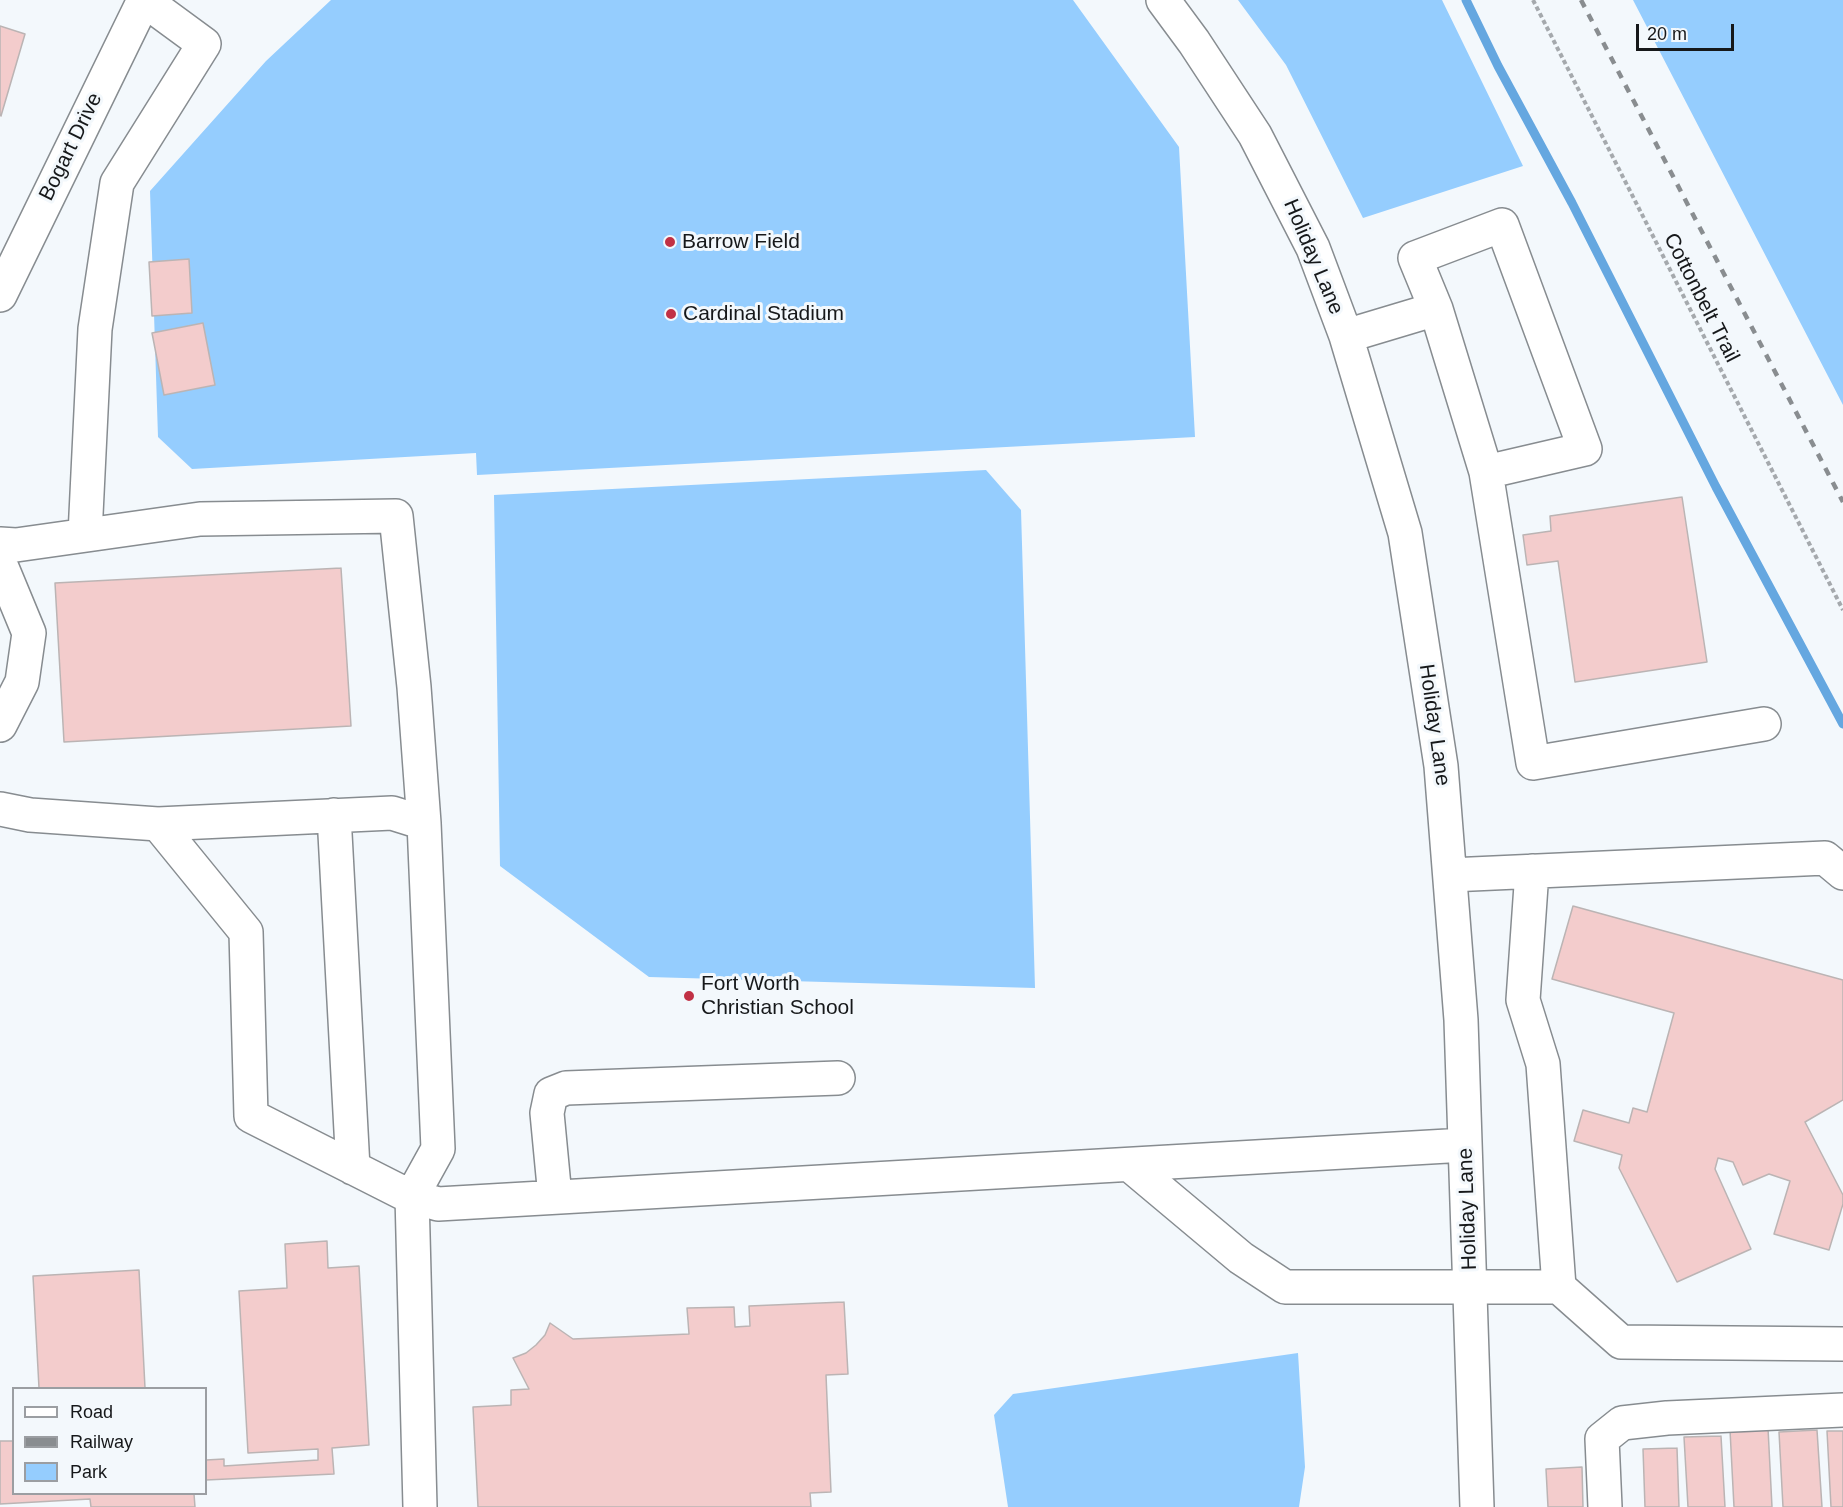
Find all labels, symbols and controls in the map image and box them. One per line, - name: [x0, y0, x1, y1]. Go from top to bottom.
- scale bar: [1639, 12, 1736, 50]
- text: 20 m: [1647, 24, 1687, 44]
- street label: Bogart Drive: [34, 89, 108, 205]
- street label: Holiday Lane: [1277, 196, 1349, 318]
- place label: Barrow Field: [682, 229, 800, 255]
- street label: Cottonbelt Trail: [1658, 229, 1744, 367]
- marker: Barrow Field: [663, 235, 677, 249]
- place label: Cardinal Stadium: [683, 301, 844, 327]
- marker: Cardinal Stadium: [664, 307, 678, 321]
- street label: Holiday Lane: [1413, 663, 1455, 787]
- place label: Fort Worth Christian School: [701, 971, 854, 1021]
- marker: Fort Worth Christian School: [682, 989, 696, 1003]
- street label: Holiday Lane: [1453, 1147, 1483, 1271]
- legend: [12, 1387, 207, 1495]
- text: Road: [70, 1402, 113, 1422]
- text: Railway: [70, 1432, 133, 1452]
- text: Park: [70, 1462, 107, 1482]

